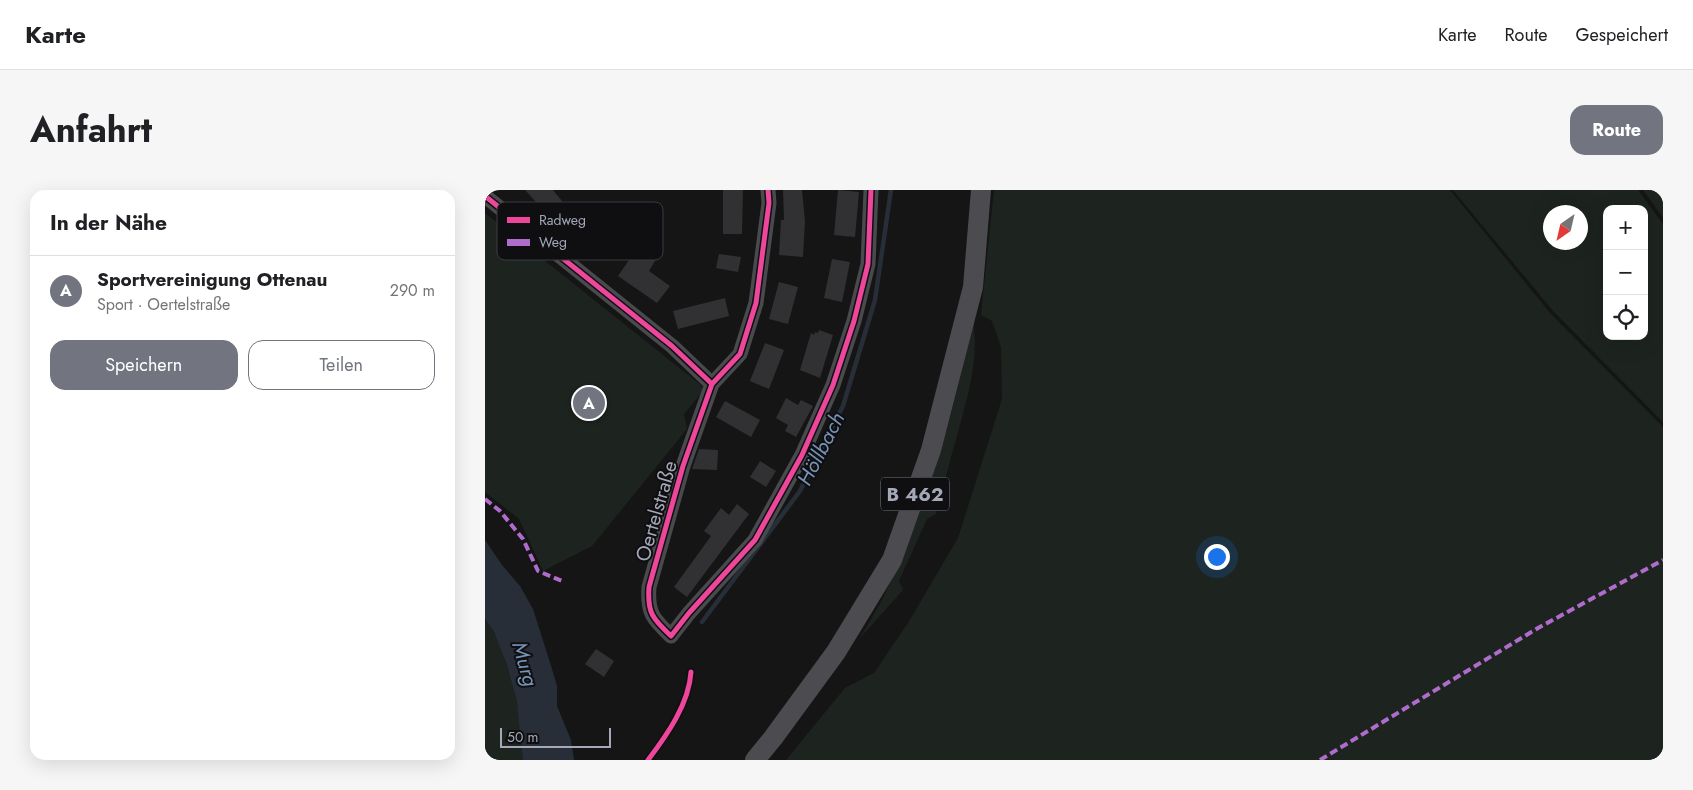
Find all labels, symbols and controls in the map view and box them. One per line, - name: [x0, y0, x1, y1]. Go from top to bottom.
- text: Karte: [25, 17, 86, 52]
- text: Karte: [1438, 22, 1477, 48]
- text: Route: [1505, 22, 1547, 48]
- text: Gespeichert: [1575, 22, 1668, 48]
- text: Anfahrt: [30, 105, 152, 155]
- button: Route: [1570, 105, 1663, 155]
- legend: [497, 202, 663, 260]
- north arrow: [1543, 205, 1588, 250]
- map controls: [1603, 205, 1648, 340]
- button: +: [1603, 205, 1648, 250]
- text: In der Nähe: [50, 208, 167, 238]
- text: Radweg: [539, 210, 586, 230]
- text: Weg: [539, 232, 567, 252]
- button: −: [1603, 250, 1648, 295]
- text: Sportvereinigung Ottenau: [97, 266, 328, 293]
- text: A: [60, 279, 72, 302]
- text: 290 m: [390, 279, 435, 302]
- text: Sport · Oertelstraße: [97, 293, 230, 316]
- button: locate: [1603, 295, 1648, 340]
- button: Speichern: [50, 340, 238, 390]
- button: Teilen: [248, 340, 435, 390]
- pin: A: [573, 384, 605, 422]
- water label: Höllbach: [790, 407, 852, 491]
- street label: Oertelstraße: [628, 457, 685, 565]
- road number: B 462: [881, 478, 949, 510]
- your location: [1204, 544, 1230, 570]
- water label: Murg: [504, 638, 546, 690]
- scale bar: [500, 725, 611, 748]
- text: 50 m: [507, 727, 538, 747]

